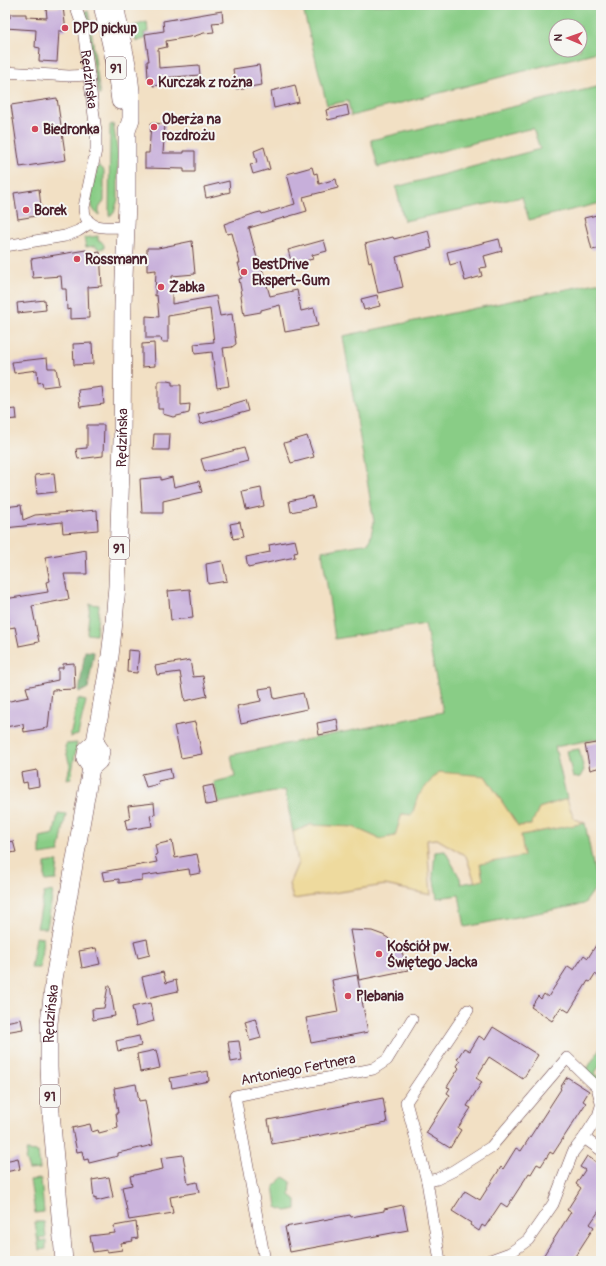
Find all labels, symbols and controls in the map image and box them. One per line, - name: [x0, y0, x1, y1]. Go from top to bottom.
- north arrow: [548, 18, 588, 58]
- place label: DPD pickup: [73, 20, 137, 37]
- marker: DPD pickup: [60, 23, 70, 33]
- text: N: [552, 33, 565, 42]
- street label: Rędzińska: [77, 49, 101, 110]
- road number: 91: [106, 57, 126, 79]
- place label: Kurczak z rożna: [158, 74, 253, 91]
- marker: Kurczak z rożna: [145, 77, 155, 87]
- place label: Oberża na rozdrożu: [162, 111, 221, 144]
- place label: Biedronka: [43, 121, 100, 138]
- marker: Oberża na rozdrożu: [149, 122, 159, 132]
- marker: Biedronka: [30, 124, 40, 134]
- place label: Borek: [34, 202, 67, 219]
- marker: Borek: [21, 205, 31, 215]
- place label: Rossmann: [85, 251, 148, 268]
- marker: Rossmann: [72, 254, 82, 264]
- place label: BestDrive Ekspert-Gum: [252, 256, 330, 289]
- marker: BestDrive Ekspert-Gum: [239, 267, 249, 277]
- place label: Żabka: [169, 279, 205, 296]
- marker: Żabka: [156, 282, 166, 292]
- street label: Rędzińska: [113, 408, 131, 468]
- road number: 91: [109, 537, 129, 559]
- place label: Kościół pw. Świętego Jacka: [387, 938, 478, 971]
- marker: Kościół pw. Świętego Jacka: [374, 949, 384, 959]
- street label: Rędzińska: [41, 983, 62, 1043]
- place label: Plebania: [356, 988, 404, 1005]
- marker: Plebania: [343, 991, 353, 1001]
- street label: Antoniego Fertnera: [239, 1050, 357, 1089]
- road number: 91: [40, 1085, 60, 1107]

